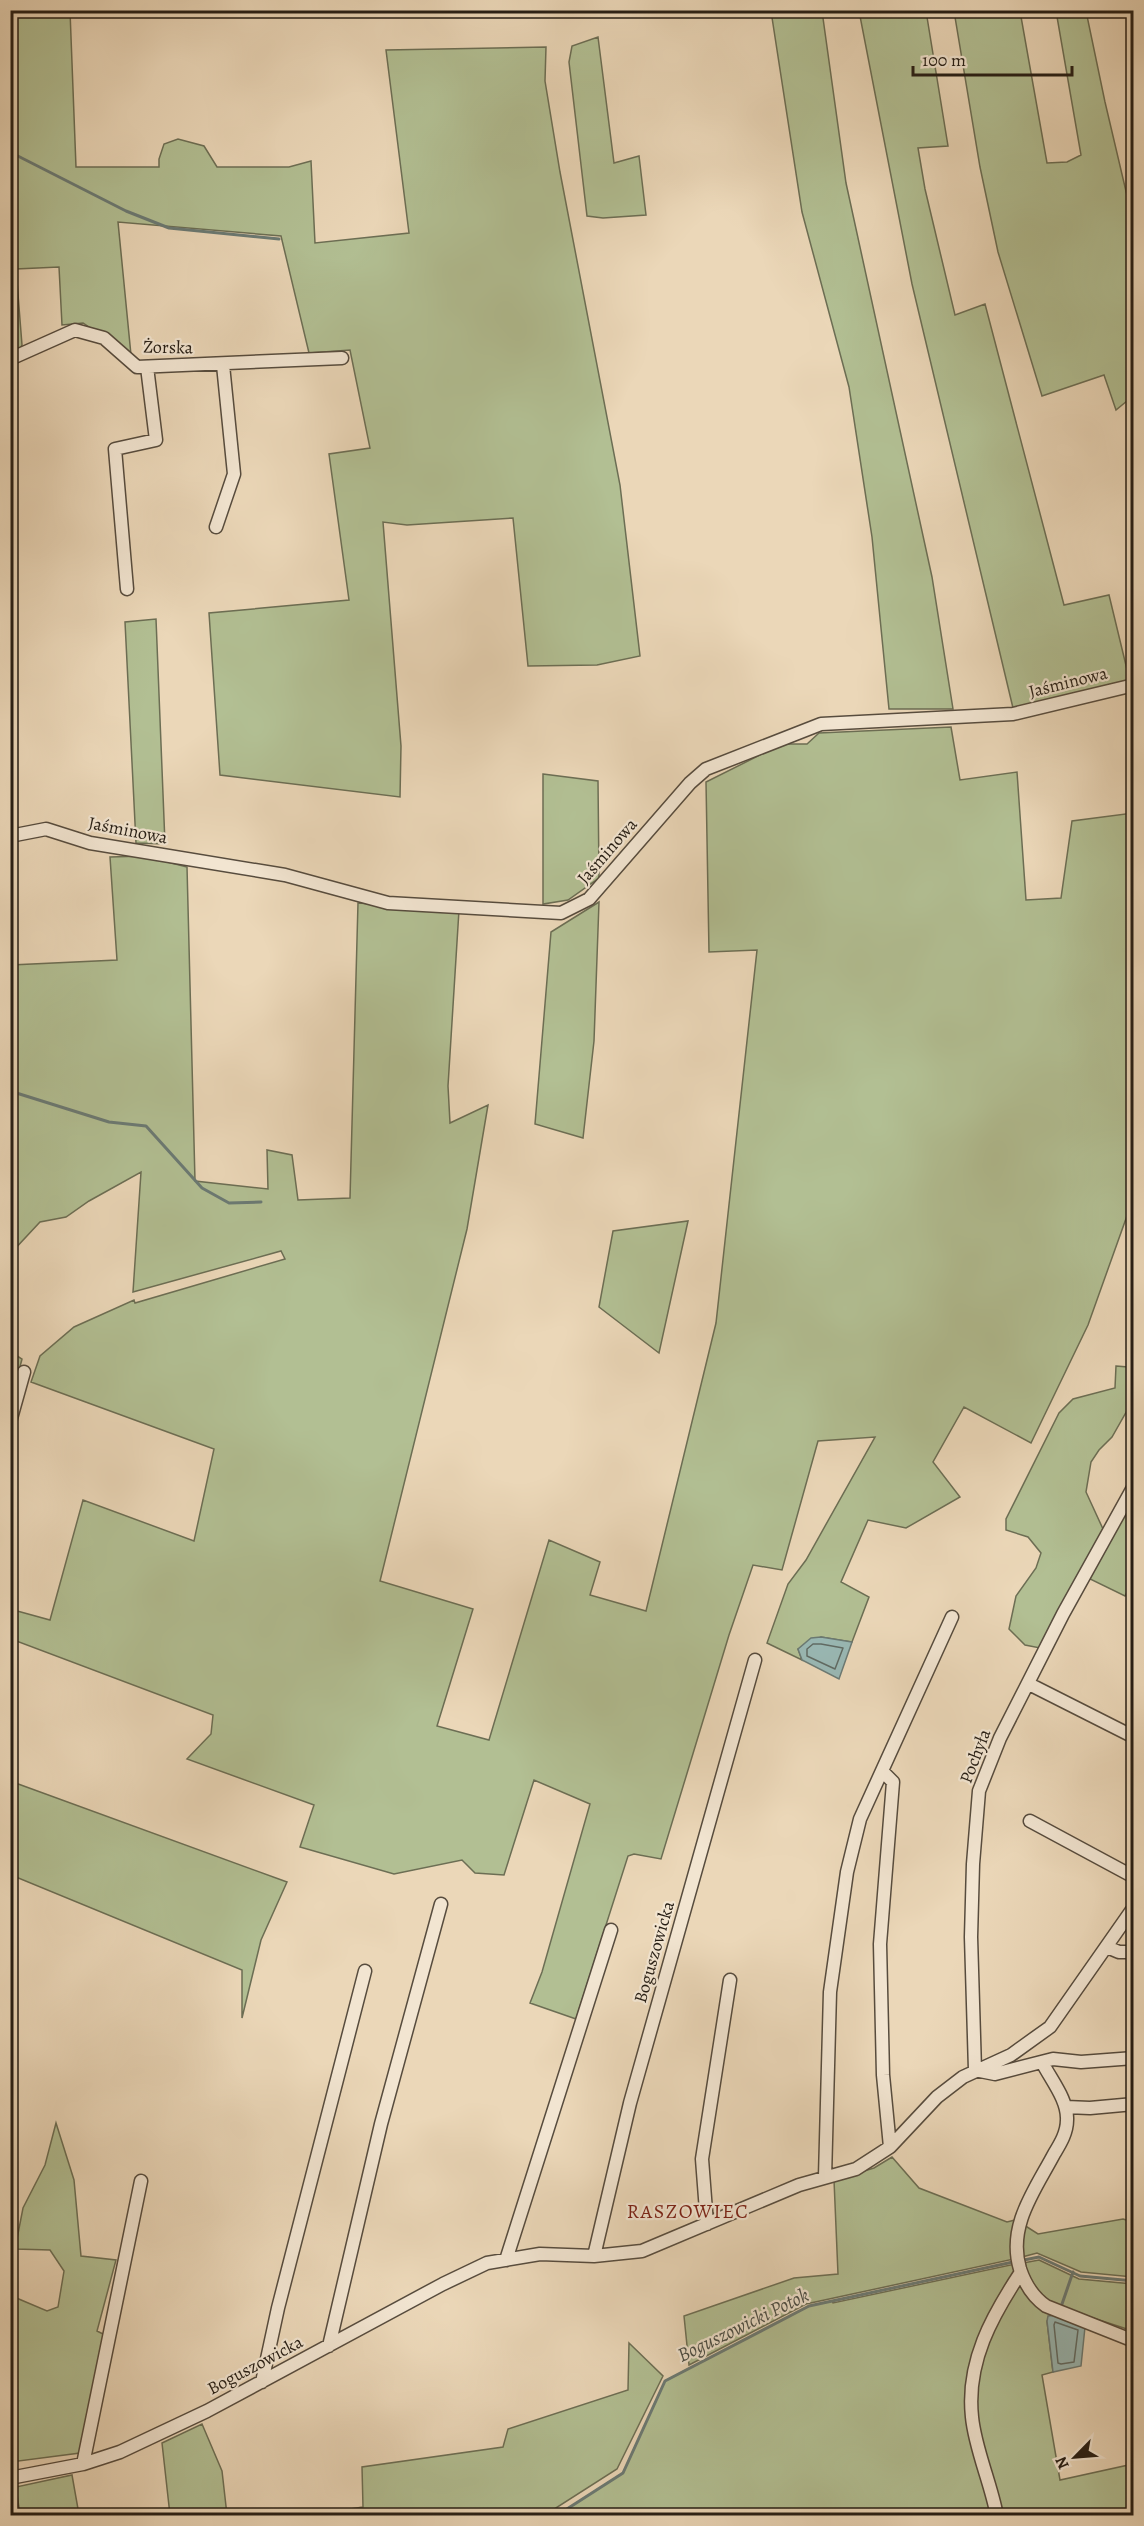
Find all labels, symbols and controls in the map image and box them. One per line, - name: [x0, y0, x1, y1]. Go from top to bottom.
- scale bar: [913, 39, 1072, 77]
- text: 100 m: [922, 48, 966, 72]
- street label: Żorska: [143, 335, 194, 359]
- street label: Jaśminowa: [1026, 660, 1110, 703]
- street label: Jaśminowa: [86, 811, 170, 850]
- street label: Jaśminowa: [572, 812, 643, 889]
- street label: Pochyła: [954, 1725, 997, 1787]
- street label: Boguszowicka: [628, 1898, 680, 2006]
- district label: RASZOWIEC: [627, 2198, 749, 2225]
- water label: Boguszowicki Potok: [673, 2281, 813, 2369]
- street label: Boguszowicka: [203, 2330, 307, 2400]
- north arrow: [1045, 2427, 1105, 2487]
- text: N: [1050, 2453, 1075, 2473]

